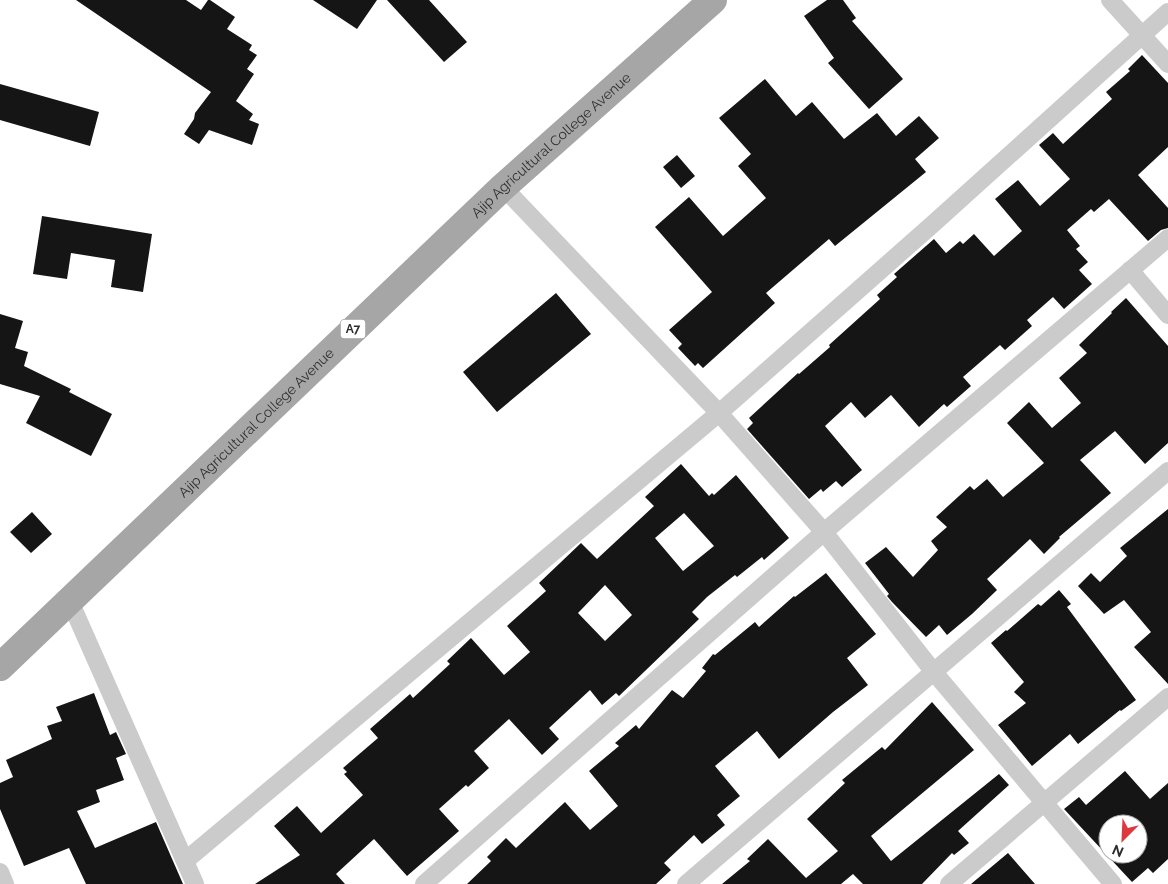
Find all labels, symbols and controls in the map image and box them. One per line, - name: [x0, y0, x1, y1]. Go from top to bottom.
- street label: Ajip Agricultural College Avenue: [468, 69, 634, 221]
- road number: A7: [340, 320, 366, 338]
- street label: Ajip Agricultural College Avenue: [175, 345, 337, 500]
- north arrow: [1098, 814, 1148, 864]
- text: N: [1110, 841, 1126, 860]

